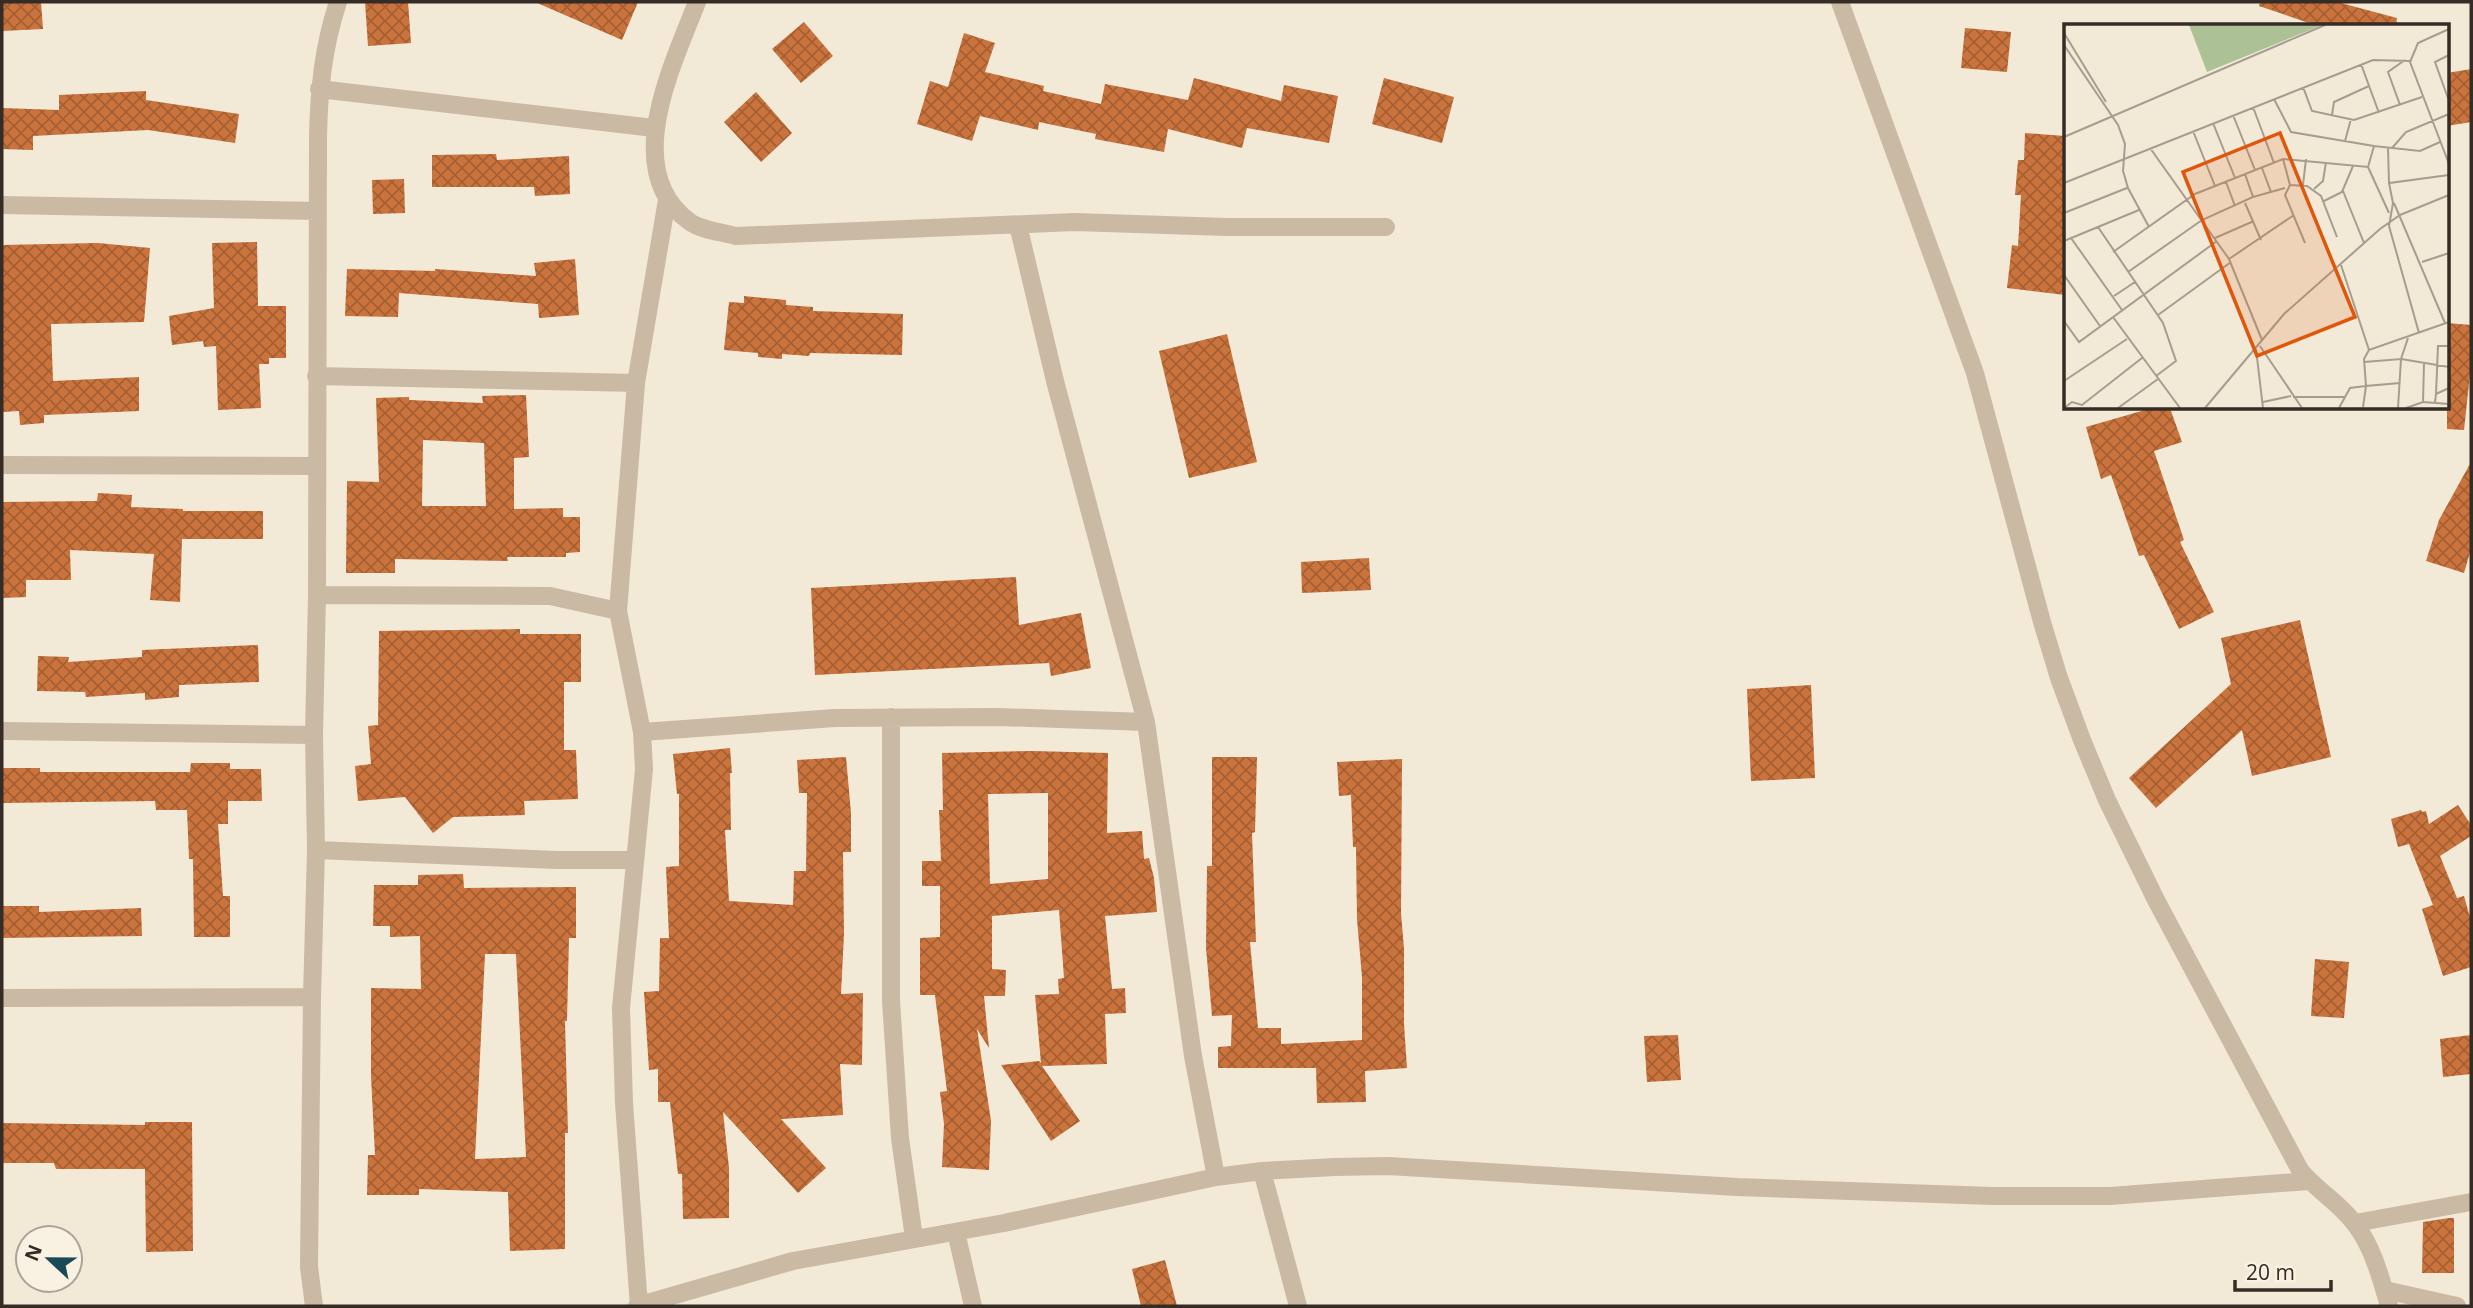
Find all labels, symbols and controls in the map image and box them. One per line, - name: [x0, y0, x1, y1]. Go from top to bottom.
- inset map: [2064, 24, 2448, 410]
- north arrow: [14, 1224, 84, 1294]
- text: N: [18, 1241, 48, 1265]
- scale bar: [2235, 1248, 2331, 1292]
- text: 20 m: [2246, 1258, 2295, 1286]

